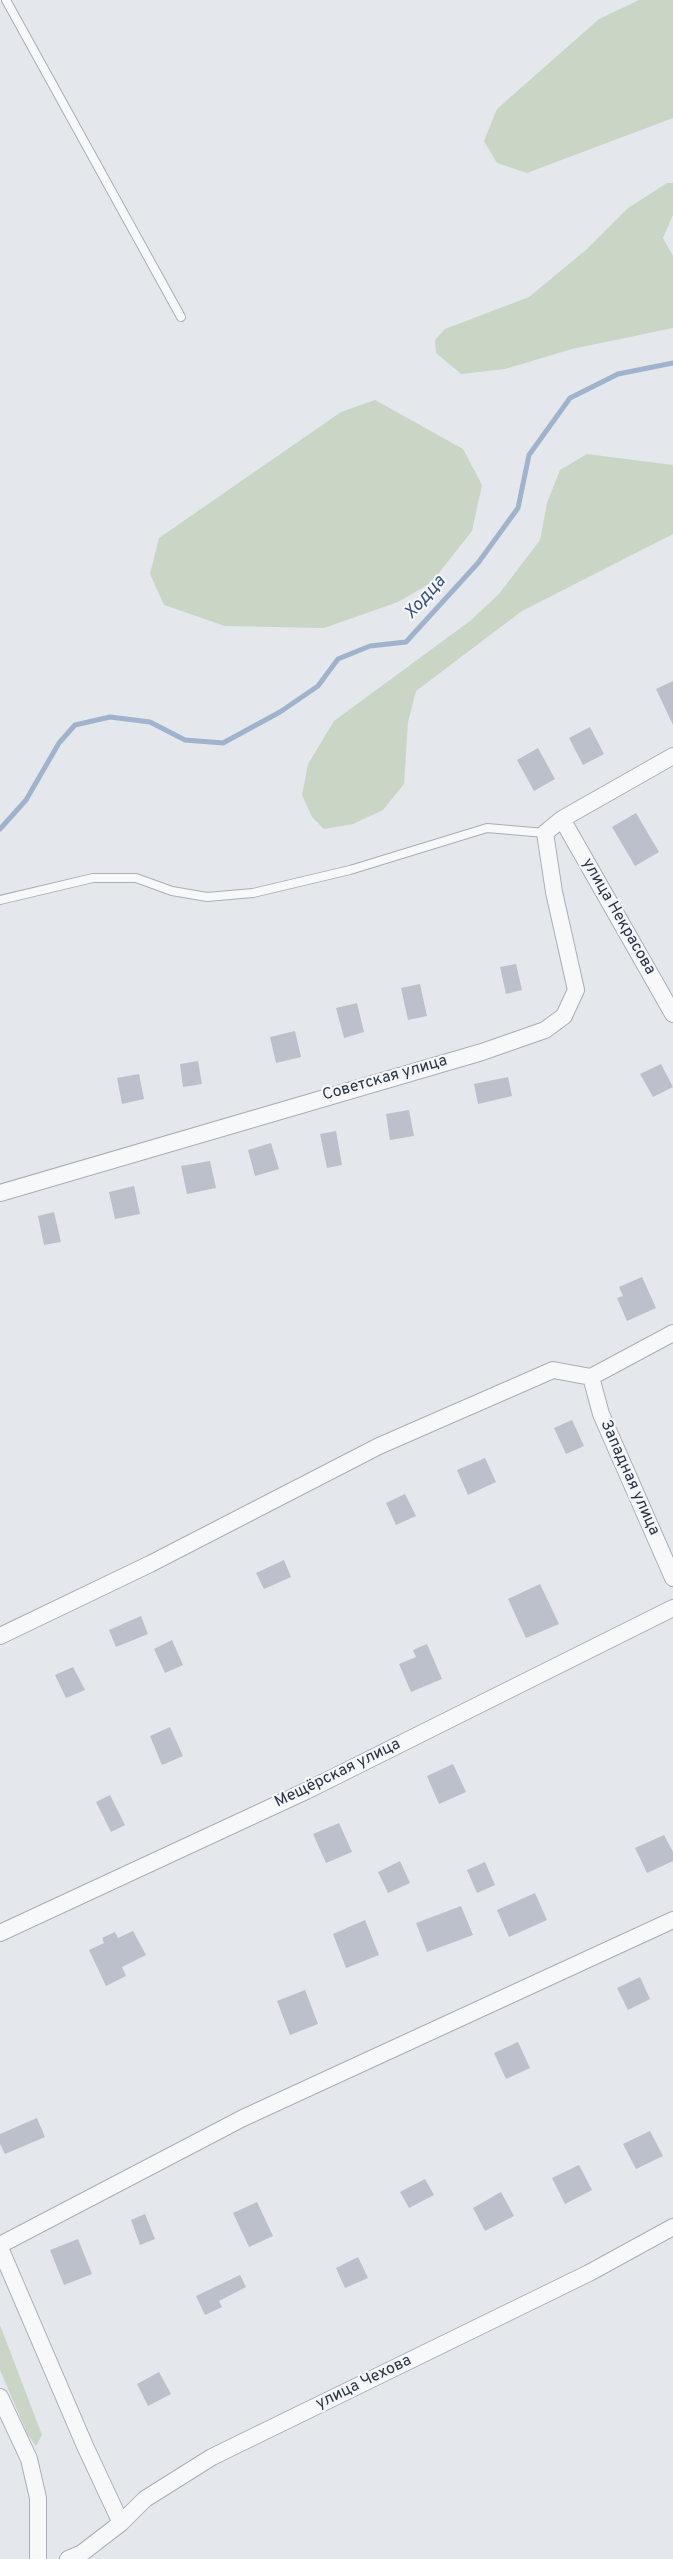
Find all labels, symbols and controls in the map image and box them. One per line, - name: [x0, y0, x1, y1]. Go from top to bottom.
- water label: Ходца: [401, 572, 451, 624]
- street label: улица Некрасова: [577, 855, 659, 979]
- street label: Советская улица: [320, 1052, 450, 1106]
- street label: Западная улица: [595, 1417, 663, 1539]
- street label: Мещёрская улица: [272, 1735, 404, 1813]
- street label: улица Чехова: [313, 2352, 415, 2414]

